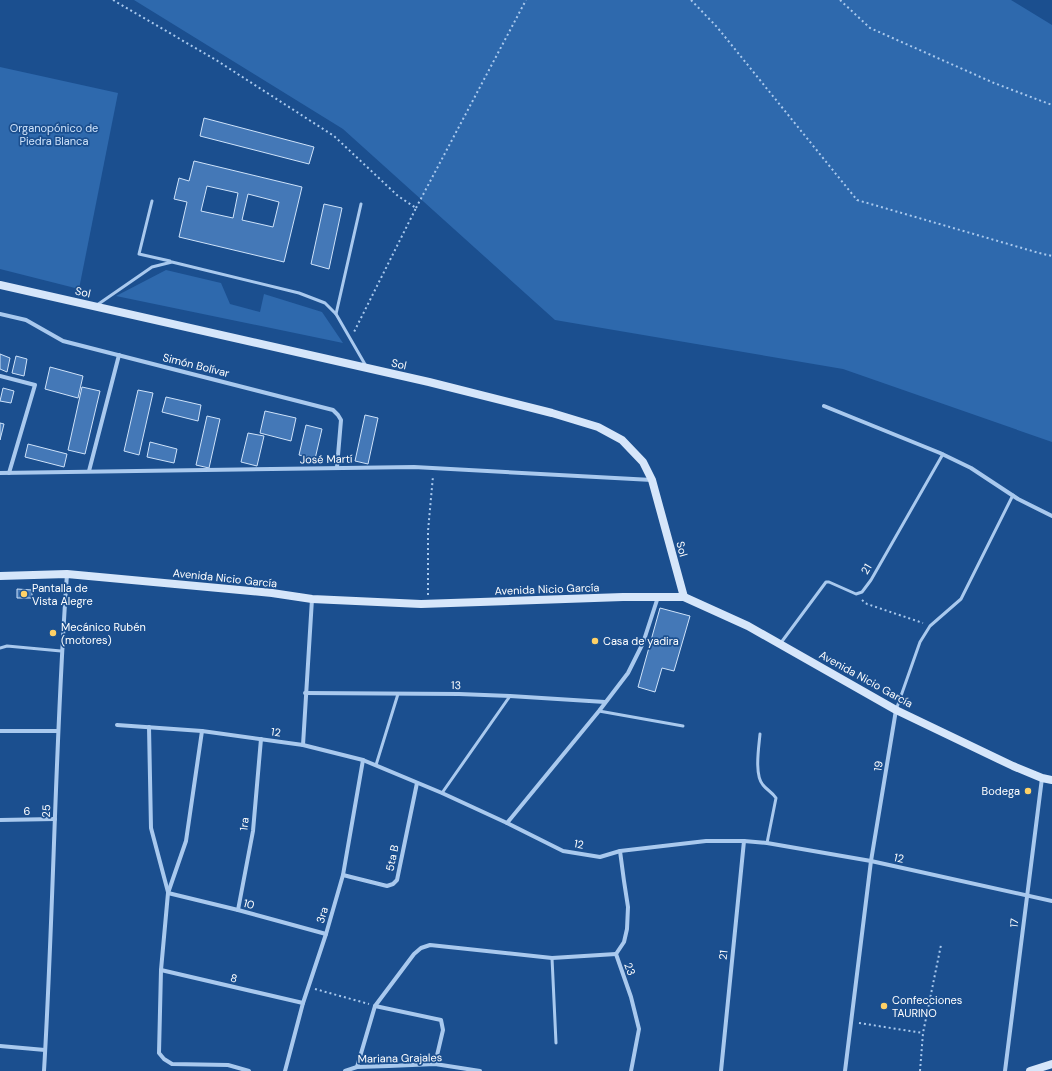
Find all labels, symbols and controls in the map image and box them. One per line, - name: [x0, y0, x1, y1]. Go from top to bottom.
- park label: Organopónico de Piedra Blanca: [10, 121, 98, 148]
- street label: Sol: [74, 283, 92, 301]
- street label: Simón Bolívar: [161, 350, 231, 380]
- street label: Sol: [390, 356, 408, 372]
- street label: José Martí: [299, 452, 353, 466]
- street label: Sol: [673, 540, 691, 558]
- street label: 21: [857, 561, 875, 577]
- street label: Avenida Nicio García: [172, 566, 278, 590]
- street label: Avenida Nicio García: [494, 580, 600, 598]
- place label: Pantalla de Vista Alegre: [32, 581, 93, 608]
- marker: Pantalla de Vista Alegre: [19, 589, 29, 599]
- place label: Mecánico Rubén (motores): [61, 620, 146, 647]
- marker: Mecánico Rubén (motores): [48, 628, 58, 638]
- place label: Casa de yadira: [603, 634, 679, 648]
- marker: Casa de yadira: [590, 636, 600, 646]
- street label: Avenida Nicio García: [817, 647, 915, 711]
- street label: 13: [451, 678, 461, 692]
- street label: 12: [270, 724, 282, 740]
- street label: 19: [870, 760, 886, 772]
- place label: Bodega: [982, 784, 1020, 798]
- marker: Bodega: [1023, 786, 1033, 796]
- street label: 6: [23, 804, 31, 818]
- street label: 25: [39, 804, 53, 818]
- street label: 1ra: [236, 816, 252, 832]
- street label: 12: [573, 836, 585, 852]
- street label: 5ta B: [382, 843, 402, 872]
- street label: 12: [893, 850, 905, 866]
- street label: 10: [242, 896, 256, 912]
- street label: 3ra: [313, 905, 331, 925]
- street label: 17: [1006, 917, 1022, 928]
- street label: 21: [716, 949, 730, 961]
- street label: 23: [621, 961, 639, 977]
- street label: 8: [229, 970, 239, 986]
- place label: Confecciones TAURINO: [892, 993, 962, 1020]
- marker: Confecciones TAURINO: [879, 1001, 889, 1011]
- street label: Mariana Grajales: [358, 1050, 442, 1066]

